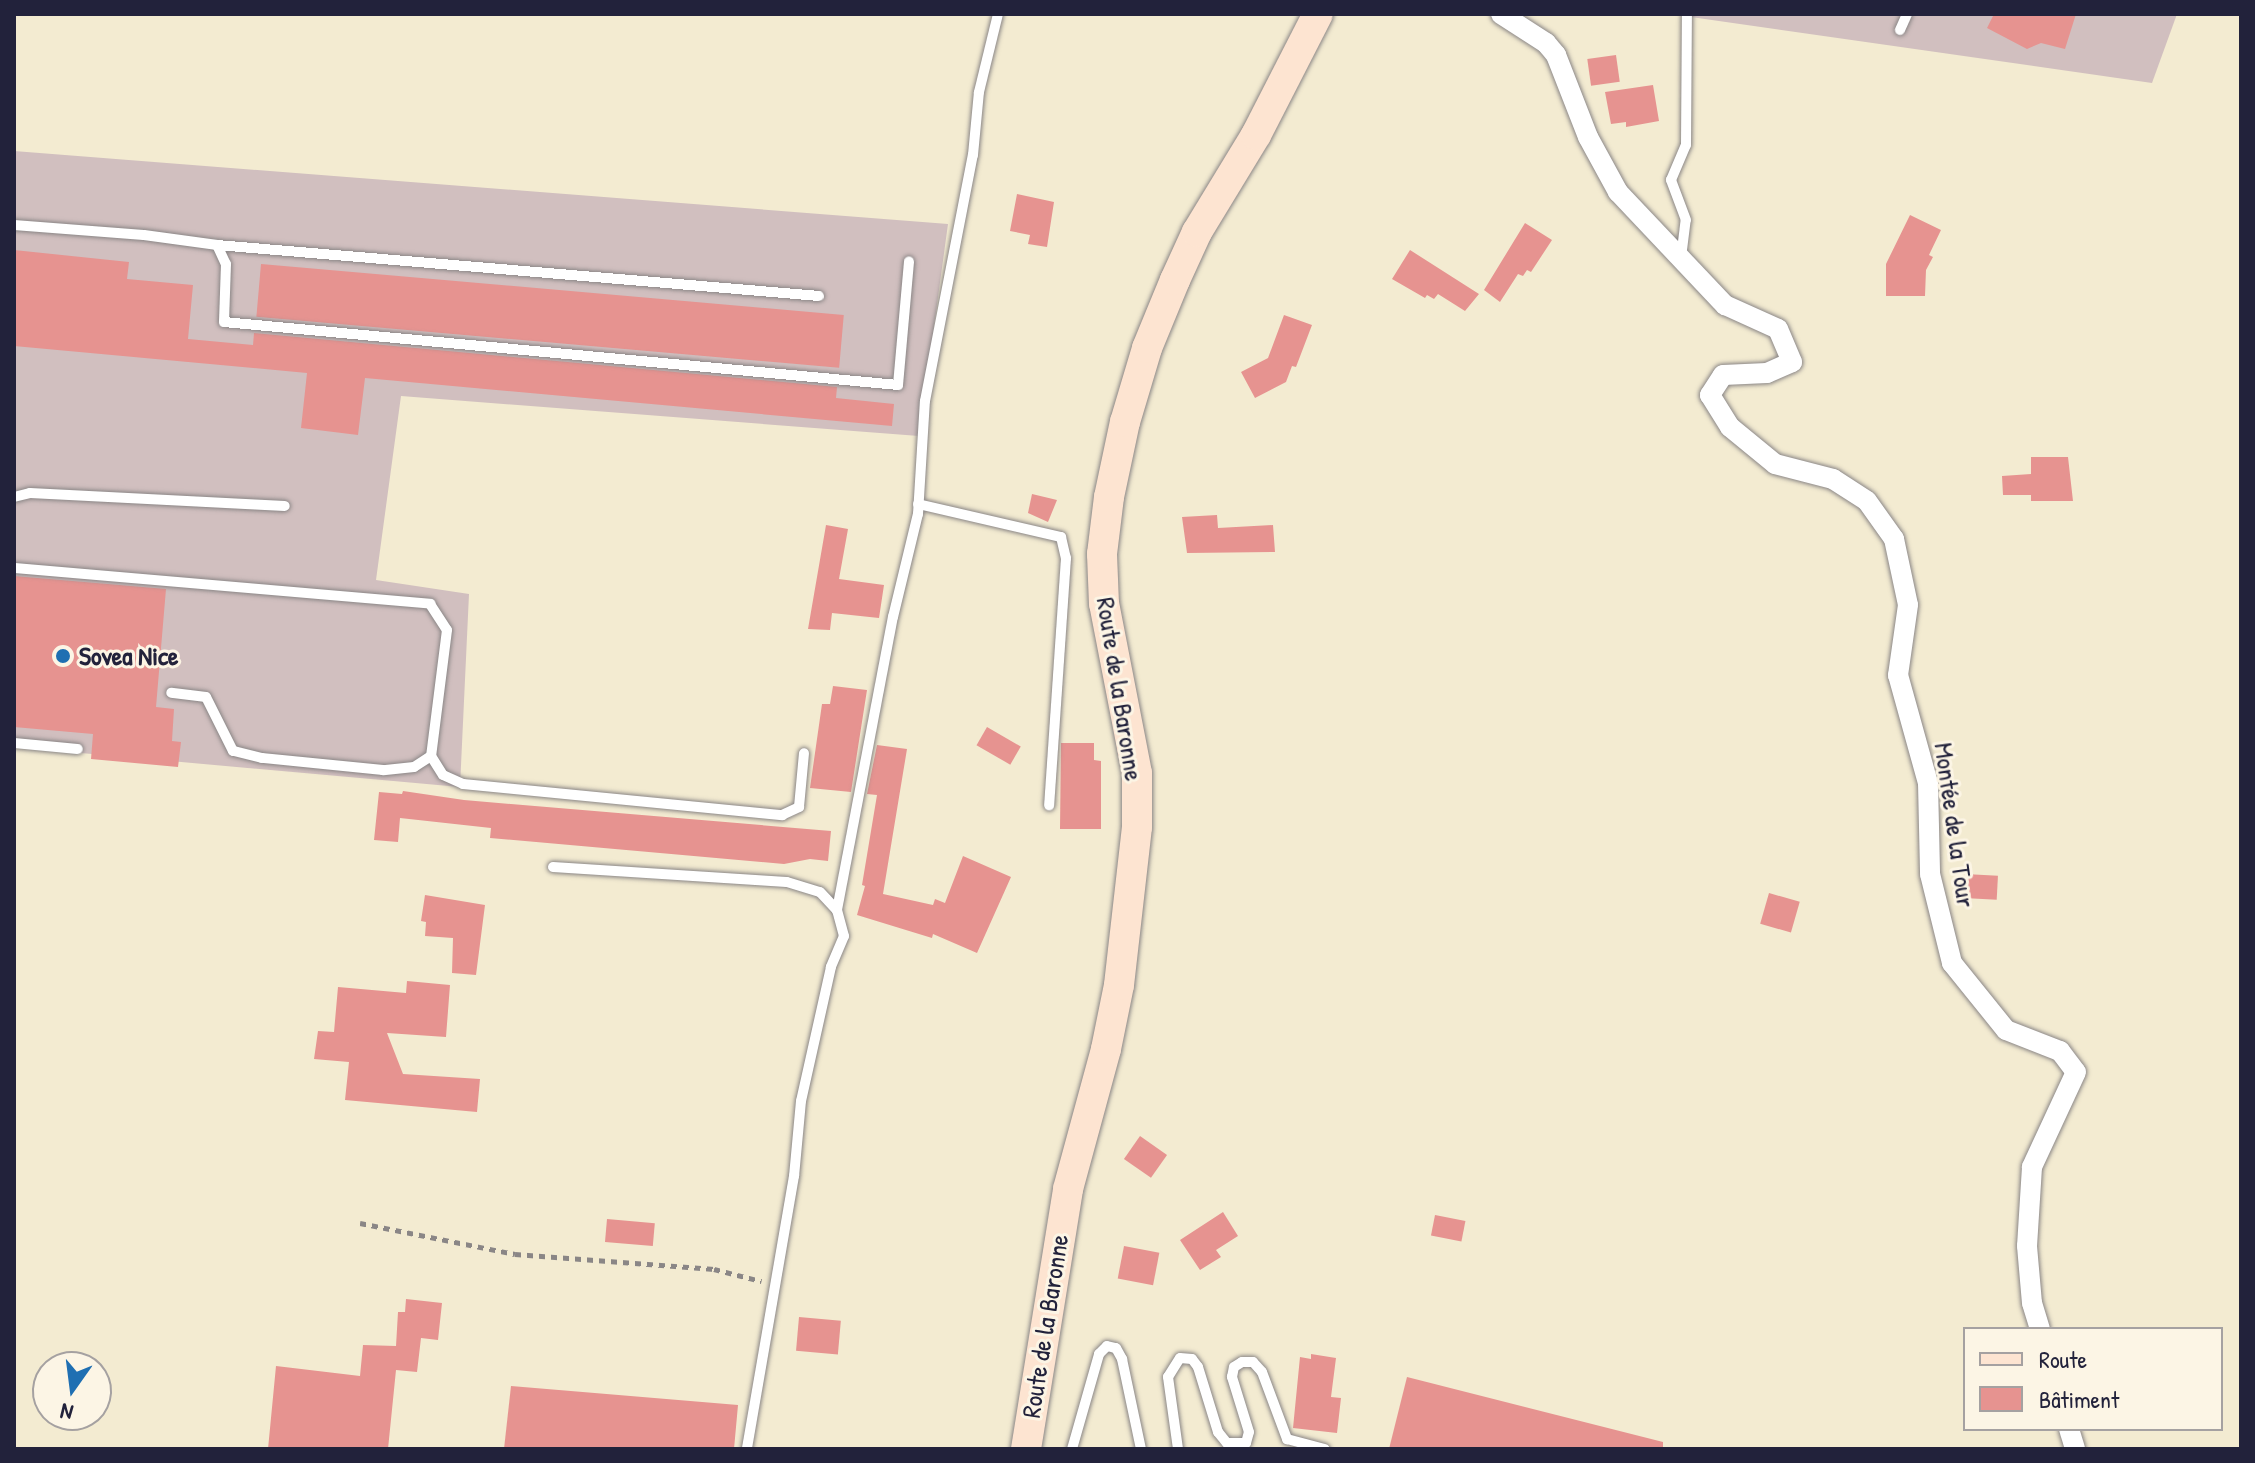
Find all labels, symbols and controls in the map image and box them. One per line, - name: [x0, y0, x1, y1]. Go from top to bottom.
- street label: Route de la Baronne: [1090, 595, 1150, 783]
- place label: Sovea Nice: [79, 640, 178, 672]
- marker: Sovea Nice: [54, 647, 72, 665]
- street label: Montée de la Tour: [1928, 741, 1982, 909]
- street label: Route de la Baronne: [1015, 1232, 1075, 1420]
- legend: [1963, 1327, 2223, 1431]
- text: Route: [2039, 1343, 2087, 1375]
- north arrow: [32, 1351, 112, 1431]
- text: Bâtiment: [2039, 1383, 2119, 1415]
- text: N: [57, 1396, 76, 1428]

